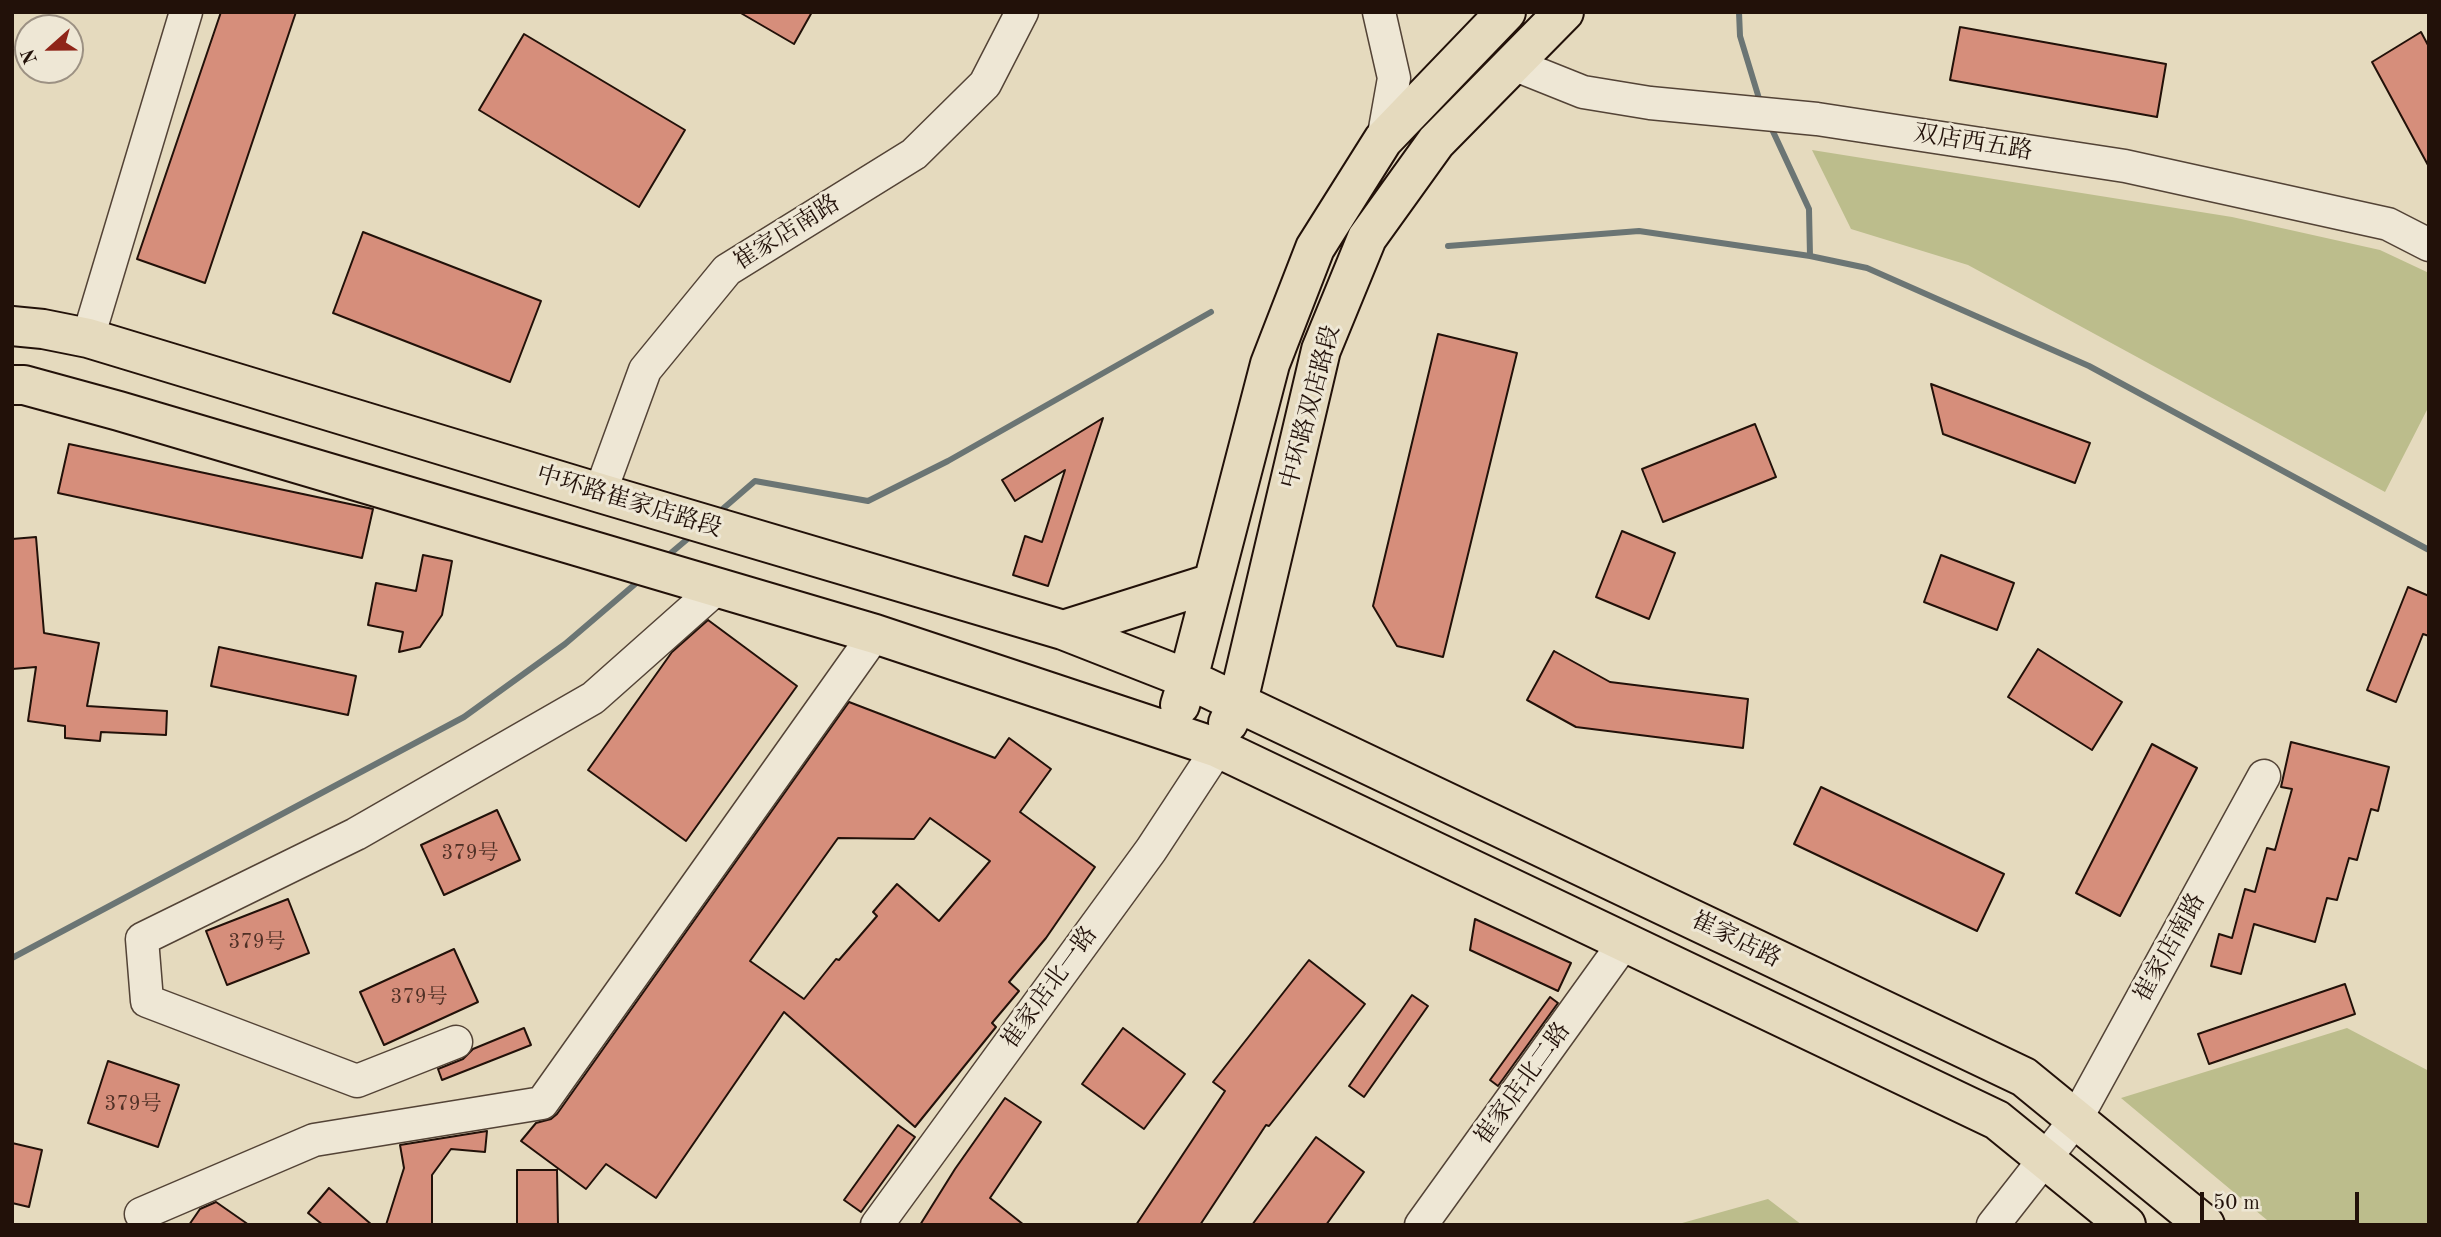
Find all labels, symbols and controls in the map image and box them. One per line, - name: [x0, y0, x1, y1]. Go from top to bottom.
- north arrow: [14, 14, 84, 84]
- text: N: [19, 46, 42, 66]
- street label: 双店西五路: [1911, 119, 2035, 167]
- street label: 崔家店南路: [728, 189, 846, 277]
- street label: 中环路双店路段: [1275, 322, 1347, 492]
- street label: 中环路崔家店路段: [533, 460, 725, 544]
- house number: 379号: [441, 840, 499, 866]
- street label: 崔家店南路: [2128, 889, 2212, 1007]
- street label: 崔家店路: [1687, 906, 1785, 974]
- street label: 崔家店北一路: [996, 921, 1104, 1055]
- house number: 379号: [228, 929, 286, 955]
- house number: 379号: [390, 984, 448, 1010]
- street label: 崔家店北二路: [1469, 1017, 1577, 1151]
- house number: 379号: [104, 1091, 162, 1117]
- scale bar: [2203, 1178, 2362, 1222]
- text: 50 m: [2213, 1193, 2260, 1214]

